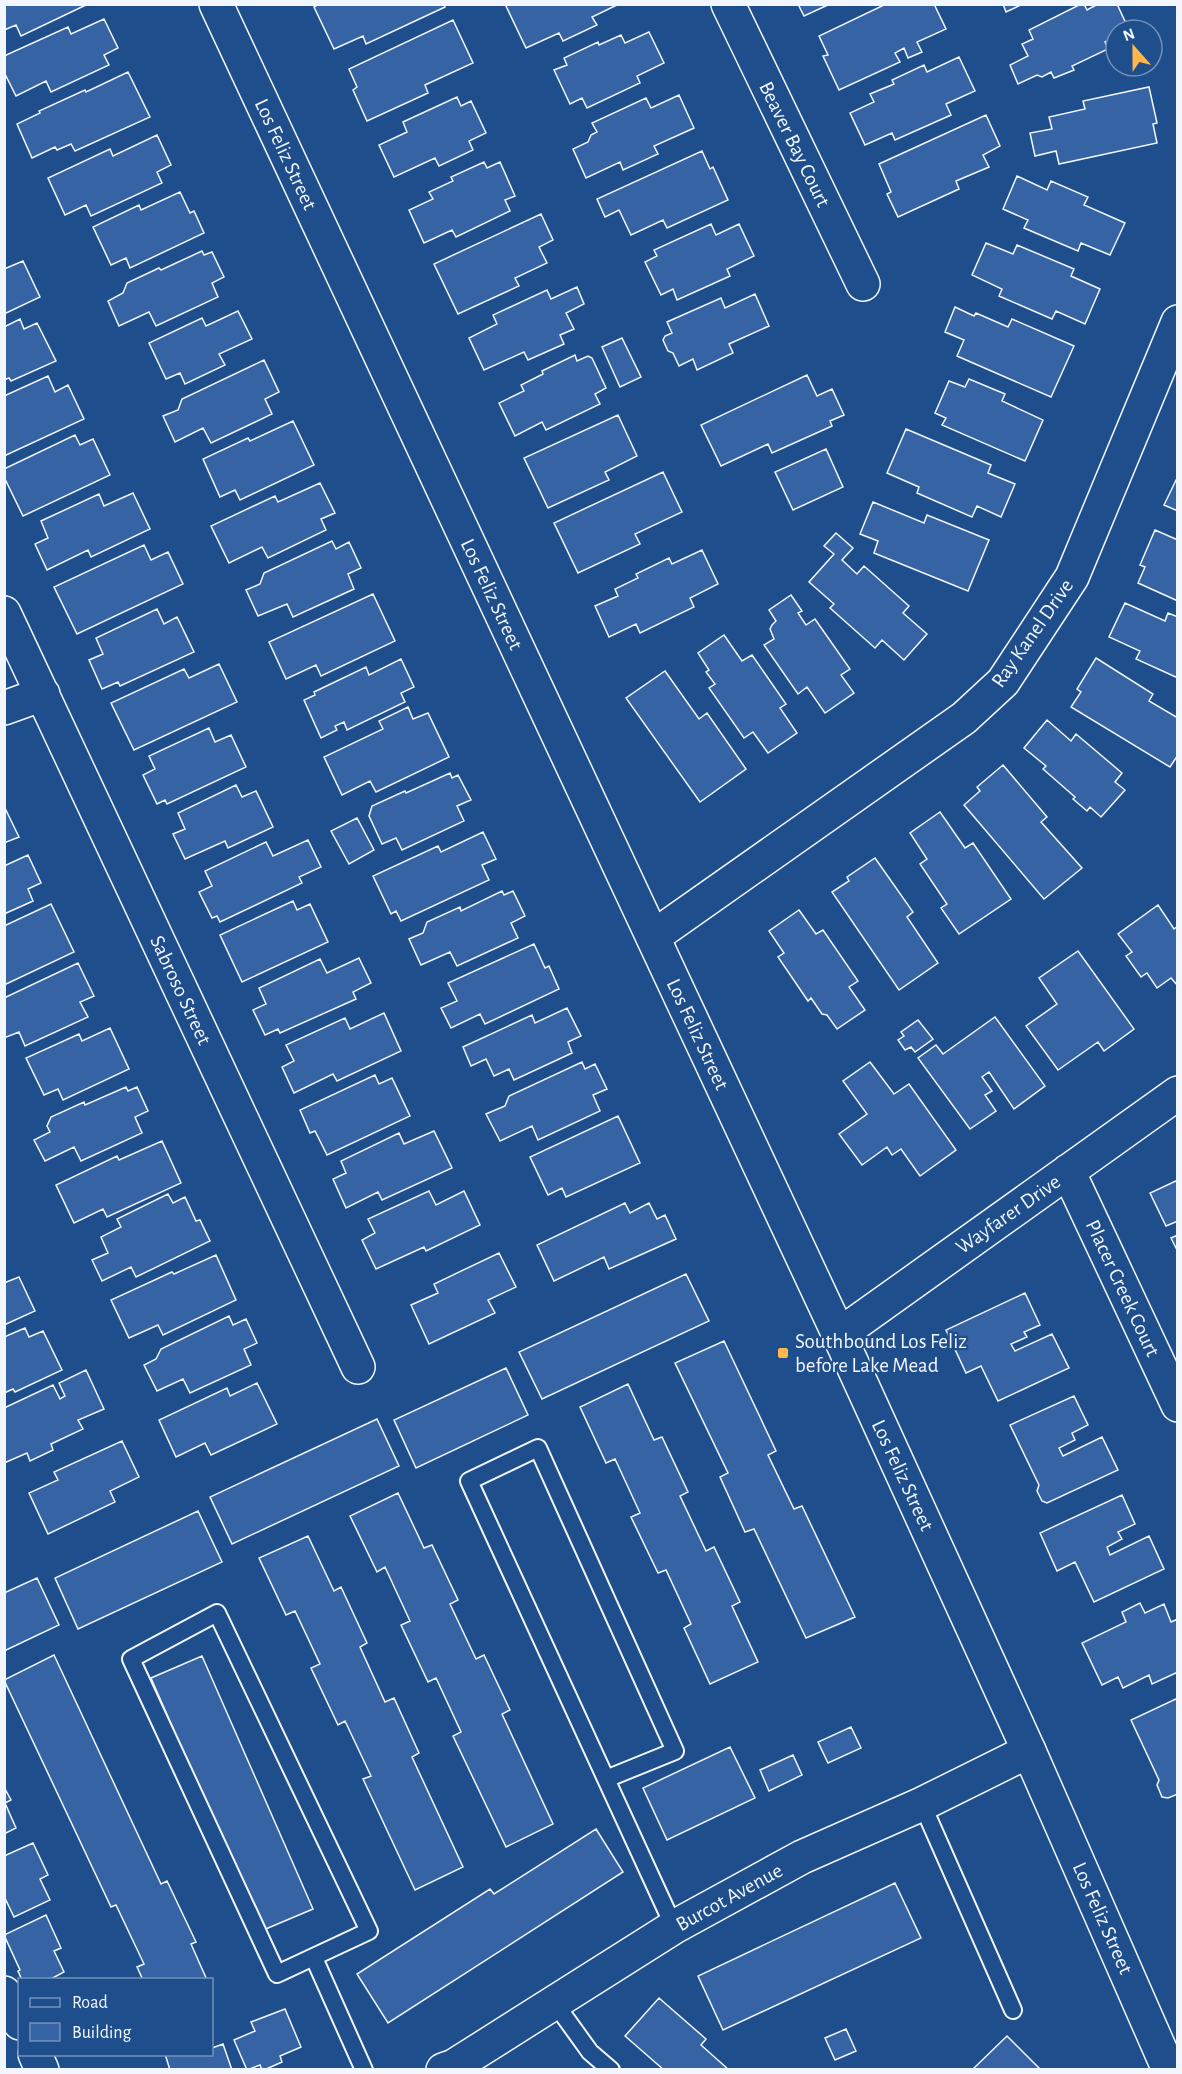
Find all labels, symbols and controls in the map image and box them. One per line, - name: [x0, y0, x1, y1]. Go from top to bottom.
- north arrow: [1104, 18, 1164, 78]
- text: N: [1121, 25, 1137, 44]
- street label: Beaver Bay Court: [755, 78, 834, 210]
- street label: Los Feliz Street: [251, 95, 321, 213]
- street label: Los Feliz Street: [457, 535, 527, 653]
- street label: Ray Kanel Drive: [987, 575, 1077, 691]
- street label: Sabroso Street: [146, 932, 215, 1048]
- street label: Los Feliz Street: [663, 975, 733, 1093]
- street label: Wayfarer Drive: [952, 1171, 1064, 1258]
- street label: Placer Creek Court: [1082, 1217, 1164, 1360]
- place label: Southbound Los Feliz before Lake Mead: [795, 1331, 967, 1376]
- marker: Southbound Los Feliz before Lake Mead: [776, 1346, 790, 1360]
- street label: Los Feliz Street: [868, 1416, 938, 1534]
- street label: Los Feliz Street: [1069, 1859, 1137, 1977]
- street label: Burcot Avenue: [672, 1860, 786, 1935]
- legend: [18, 1978, 213, 2056]
- text: Road: [72, 1994, 108, 2012]
- text: Building: [72, 2024, 132, 2042]

